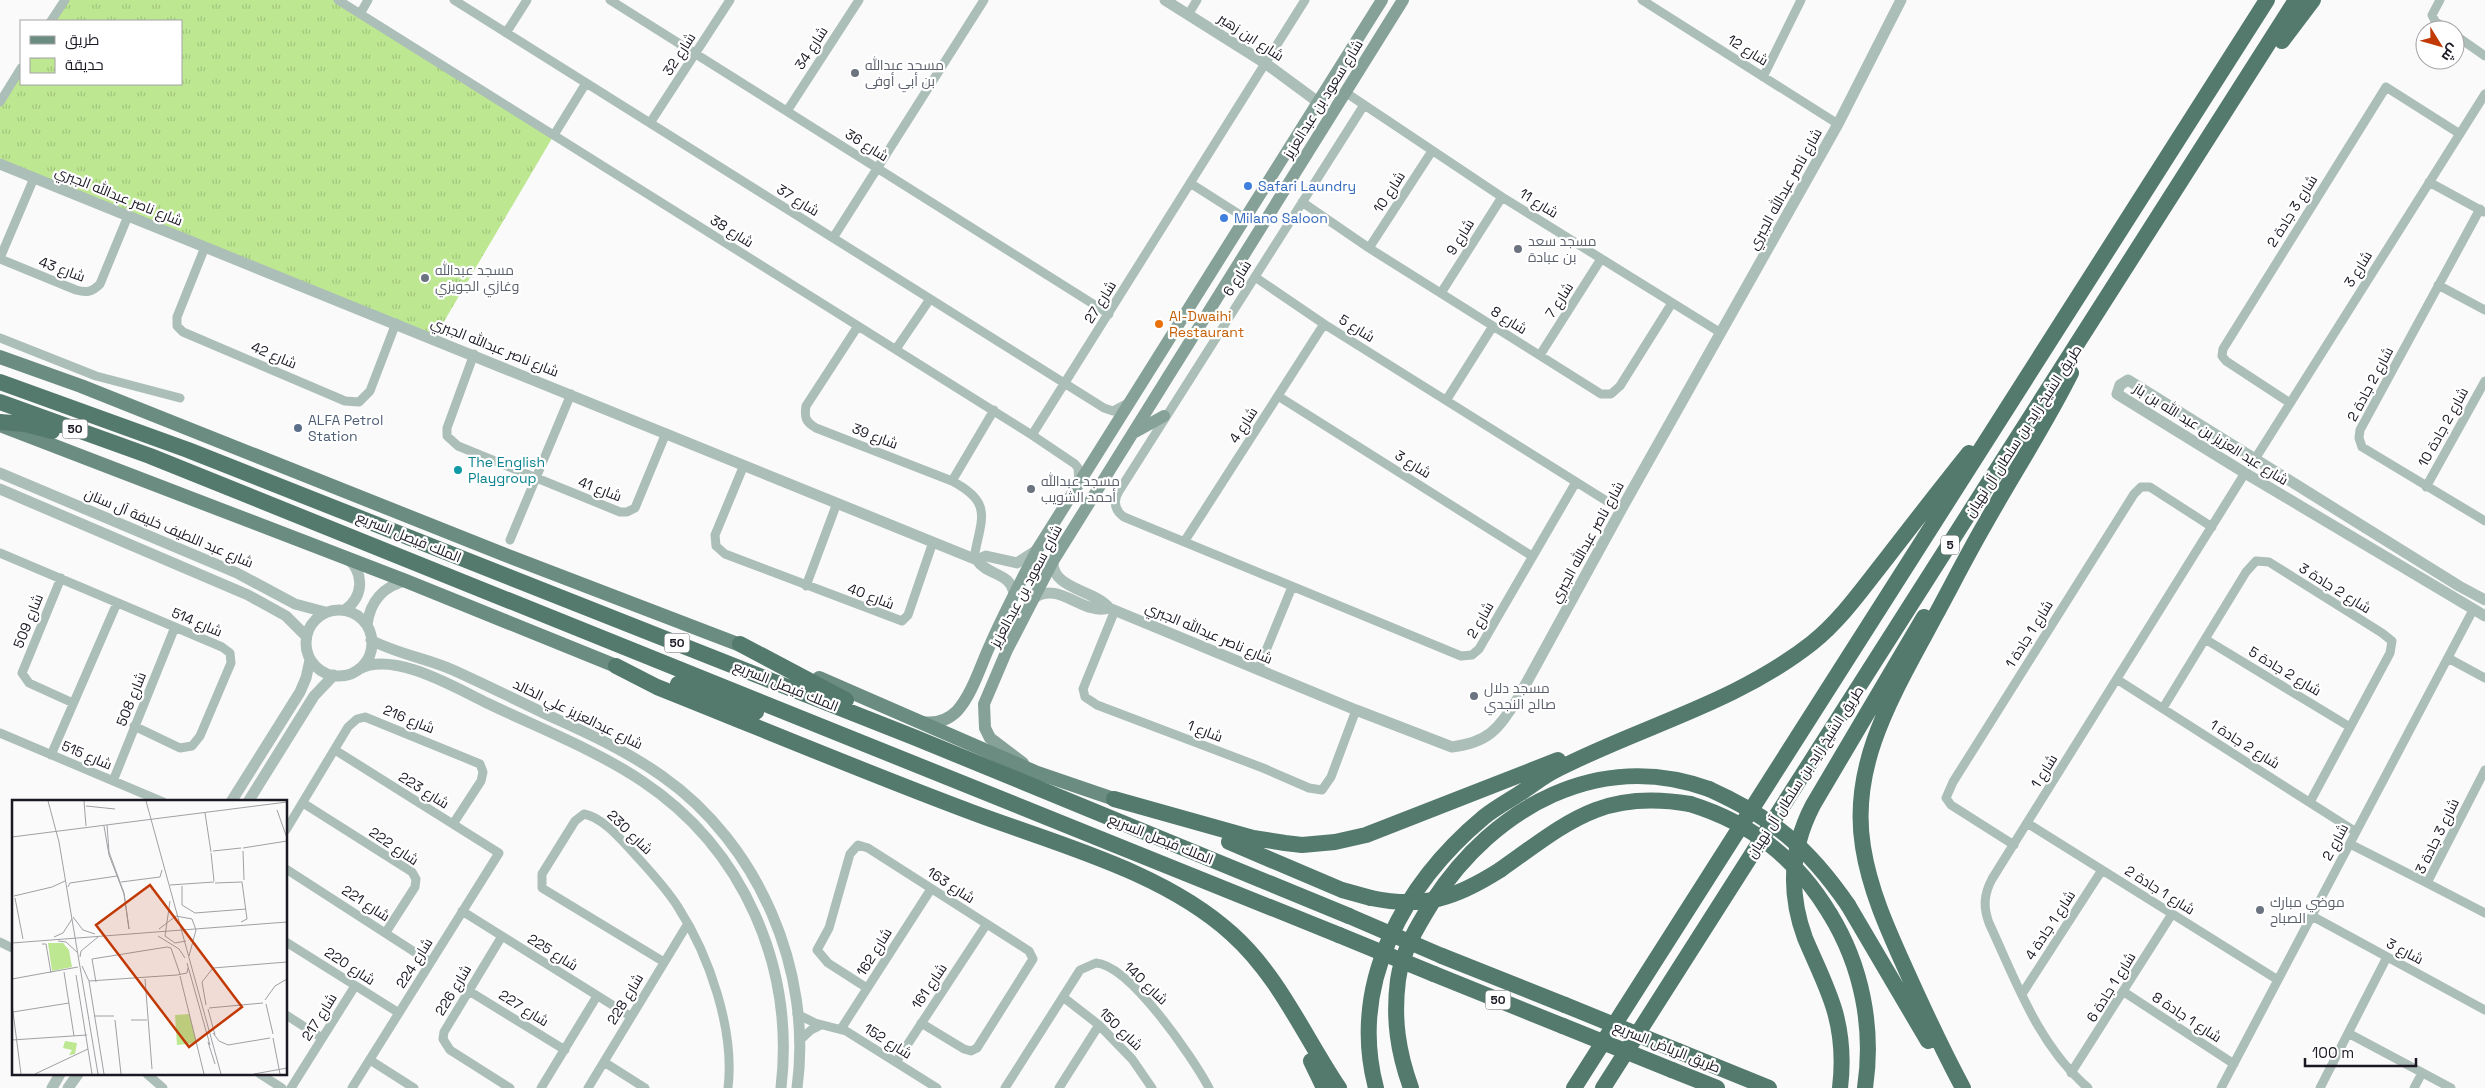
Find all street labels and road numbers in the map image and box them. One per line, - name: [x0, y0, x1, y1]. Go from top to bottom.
- street label: شارع ابن زهير: [1214, 9, 1287, 65]
- street label: شارع 34: [790, 23, 832, 73]
- street label: شارع 32: [658, 29, 700, 79]
- street label: شارع 12: [1724, 30, 1772, 70]
- street label: شارع سعود بن عبدالعزيز: [1279, 36, 1367, 162]
- street label: شارع 36: [842, 125, 892, 165]
- street label: شارع ناصر عبدالله الجبري: [1744, 125, 1829, 254]
- street label: شارع ناصر عبدالله الجبري: [51, 162, 186, 233]
- street label: شارع 10: [1369, 168, 1409, 216]
- street label: شارع 3 جادة 2: [2263, 172, 2321, 250]
- street label: شارع 37: [773, 180, 823, 220]
- street label: شارع 11: [1516, 184, 1562, 222]
- street label: شارع 38: [707, 211, 757, 251]
- street label: شارع 9: [1442, 216, 1478, 258]
- street label: شارع 3: [2340, 248, 2376, 290]
- street label: شارع 43: [36, 252, 88, 286]
- street label: شارع 6: [1219, 257, 1255, 299]
- street label: شارع 27: [1080, 277, 1120, 327]
- street label: شارع 7: [1541, 279, 1577, 321]
- street label: شارع 8: [1488, 302, 1530, 338]
- street label: شارع 5: [1336, 310, 1378, 346]
- street label: شارع ناصر عبدالله الجبري: [427, 313, 562, 384]
- street label: شارع 42: [248, 337, 300, 373]
- street label: طريق الشيخ زايد بن سلطان آل نهيان: [1960, 341, 2086, 521]
- street label: شارع 2 جادة 2: [2343, 344, 2397, 424]
- street label: شارع عبد العزيز بن عبد الله بن باز: [2129, 378, 2292, 489]
- street label: شارع 2 جادة 10: [2414, 384, 2472, 470]
- street label: شارع 4: [1225, 404, 1261, 446]
- road number: 50: [62, 419, 88, 438]
- street label: شارع 39: [849, 419, 901, 453]
- street label: شارع 3: [1392, 446, 1434, 482]
- street label: شارع 41: [576, 473, 624, 505]
- street label: شارع ناصر عبدالله الجبري: [1546, 478, 1631, 607]
- street label: شارع عبد اللطيف خليفة آل سنان: [82, 484, 256, 572]
- street label: الملك فيصل السريع: [354, 508, 464, 566]
- street label: شارع سعود بن عبدالعزيز: [986, 522, 1066, 651]
- road number: 5: [1941, 536, 1959, 554]
- street label: شارع 2 جادة 3: [2296, 559, 2374, 617]
- street label: شارع 40: [845, 579, 897, 613]
- street label: شارع 509: [9, 591, 47, 651]
- street label: شارع 1 جادة 1: [2001, 597, 2057, 671]
- street label: شارع ناصر عبدالله الجبري: [1142, 598, 1275, 671]
- street label: شارع 2: [1462, 599, 1498, 641]
- street label: شارع 514: [169, 603, 225, 641]
- road number: 50: [664, 634, 690, 652]
- street label: شارع 2 جادة 5: [2245, 642, 2325, 700]
- street label: الملك فيصل السريع: [731, 657, 841, 715]
- street label: شارع 508: [112, 669, 150, 729]
- street label: شارع عبدالعزيز علي الخالد: [509, 675, 646, 756]
- street label: طريق الشيخ زايد بن سلطان آل نهيان: [1742, 682, 1868, 862]
- street label: شارع 216: [381, 701, 437, 737]
- street label: شارع 2 جادة 1: [2207, 715, 2283, 773]
- street label: شارع 1: [1185, 716, 1225, 746]
- street label: شارع 515: [59, 736, 115, 774]
- street label: شارع 1: [2027, 751, 2061, 791]
- street label: شارع 223: [395, 768, 453, 812]
- street label: شارع 3 جادة 3: [2411, 795, 2463, 877]
- street label: شارع 230: [603, 806, 657, 858]
- street label: الملك فيصل السريع: [1106, 810, 1216, 868]
- street label: شارع 2: [2318, 820, 2352, 864]
- street label: شارع 222: [366, 823, 422, 869]
- street label: شارع 1 جادة 2: [2122, 861, 2198, 919]
- street label: شارع 163: [924, 863, 978, 907]
- street label: شارع 221: [339, 881, 393, 925]
- street label: شارع 1 جادة 4: [2021, 887, 2079, 963]
- street label: شارع 162: [852, 925, 896, 979]
- street label: شارع 225: [524, 930, 582, 974]
- street label: شارع 3: [2383, 934, 2427, 968]
- street label: شارع 224: [392, 935, 436, 991]
- street label: شارع 220: [321, 943, 379, 989]
- street label: شارع 1 جادة 6: [2082, 949, 2140, 1025]
- street label: شارع 140: [1120, 958, 1172, 1008]
- street label: شارع 161: [907, 960, 951, 1012]
- street label: شارع 226: [431, 961, 475, 1019]
- street label: شارع 228: [603, 970, 647, 1028]
- street label: شارع 227: [496, 986, 552, 1030]
- street label: شارع 1 جادة 8: [2149, 988, 2225, 1046]
- street label: شارع 217: [297, 990, 341, 1044]
- road number: 50: [1486, 990, 1510, 1010]
- street label: شارع 150: [1095, 1004, 1147, 1054]
- street label: طريق الرياض السريع: [1611, 1017, 1723, 1077]
- street label: شارع 152: [861, 1019, 915, 1063]

